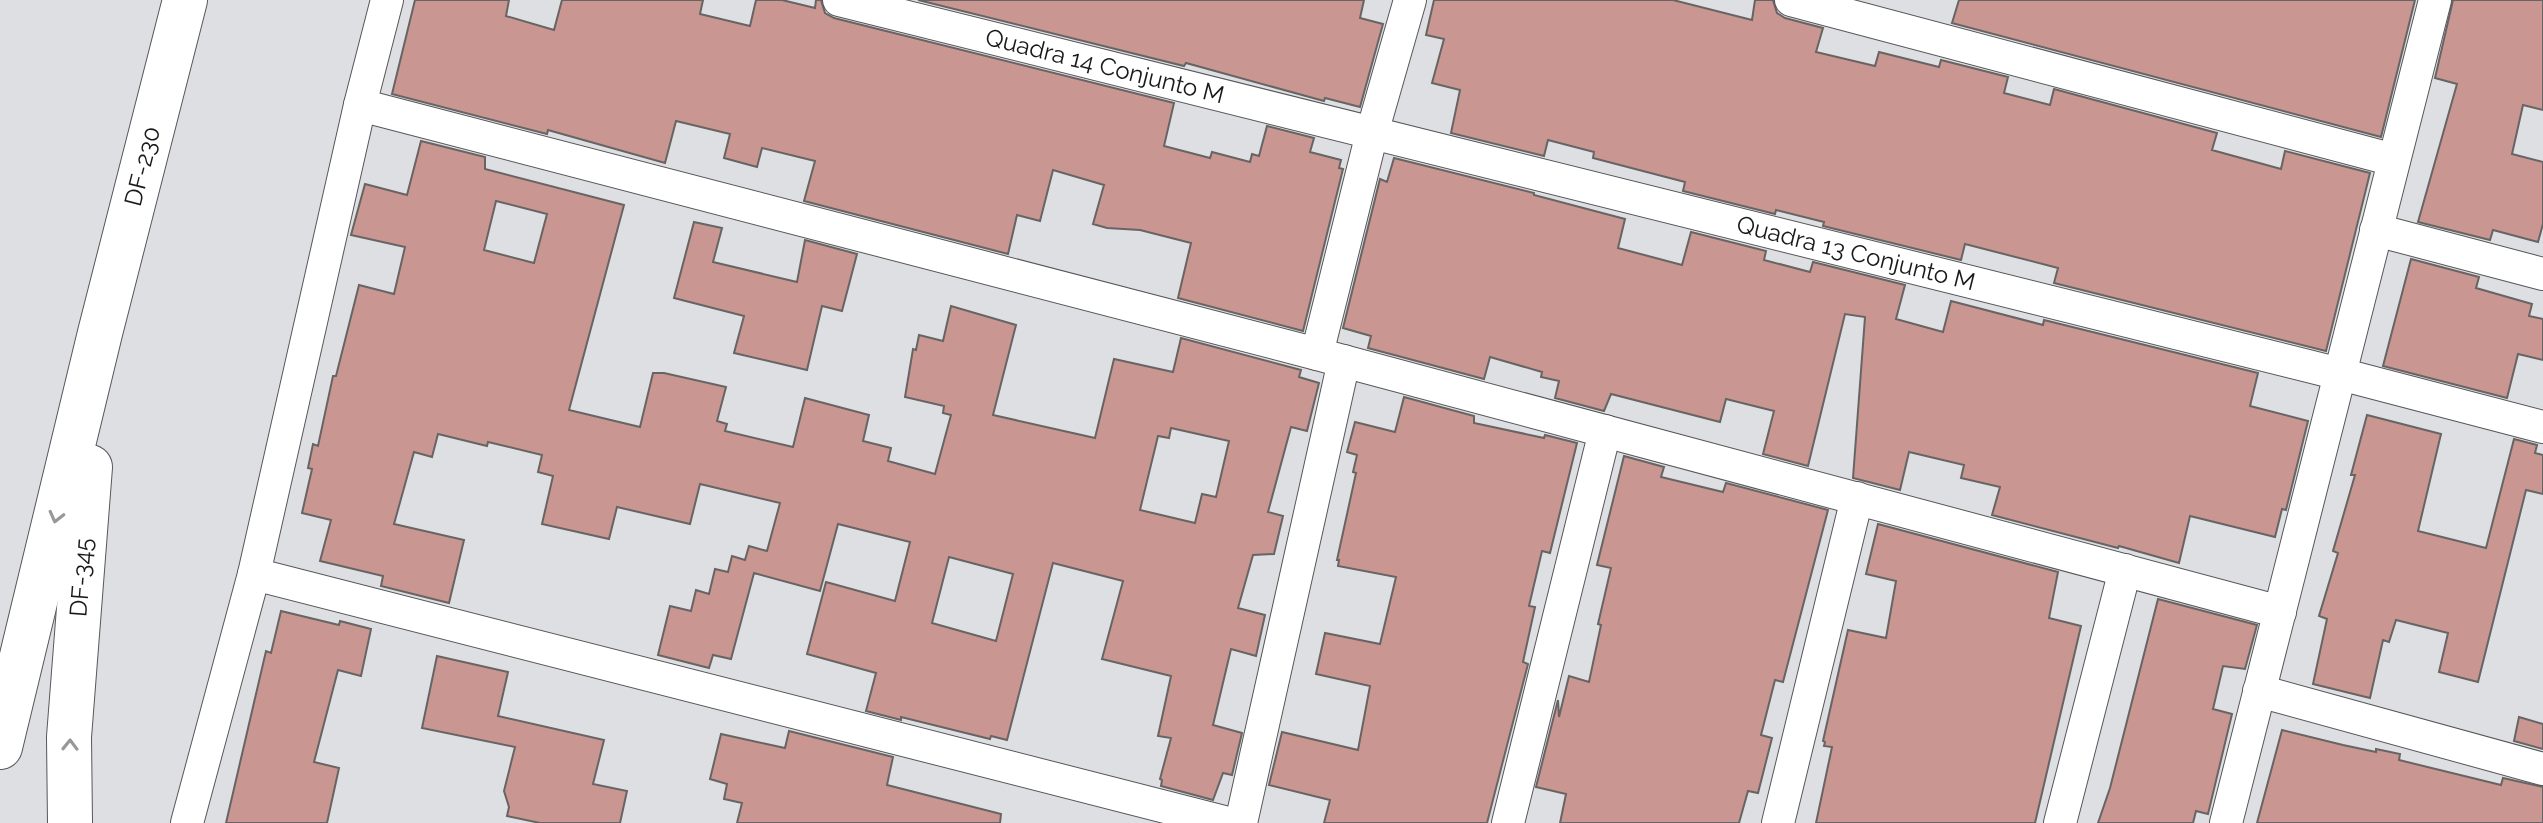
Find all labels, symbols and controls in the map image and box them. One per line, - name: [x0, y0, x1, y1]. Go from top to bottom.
- street label: Quadra 14 Conjunto M: [983, 22, 1227, 109]
- street label: DF-230: [118, 123, 166, 209]
- street label: Quadra 13 Conjunto M: [1734, 209, 1978, 297]
- one-way arrow: [48, 510, 65, 524]
- street label: DF-345: [63, 537, 98, 618]
- one-way arrow: [61, 738, 78, 751]

